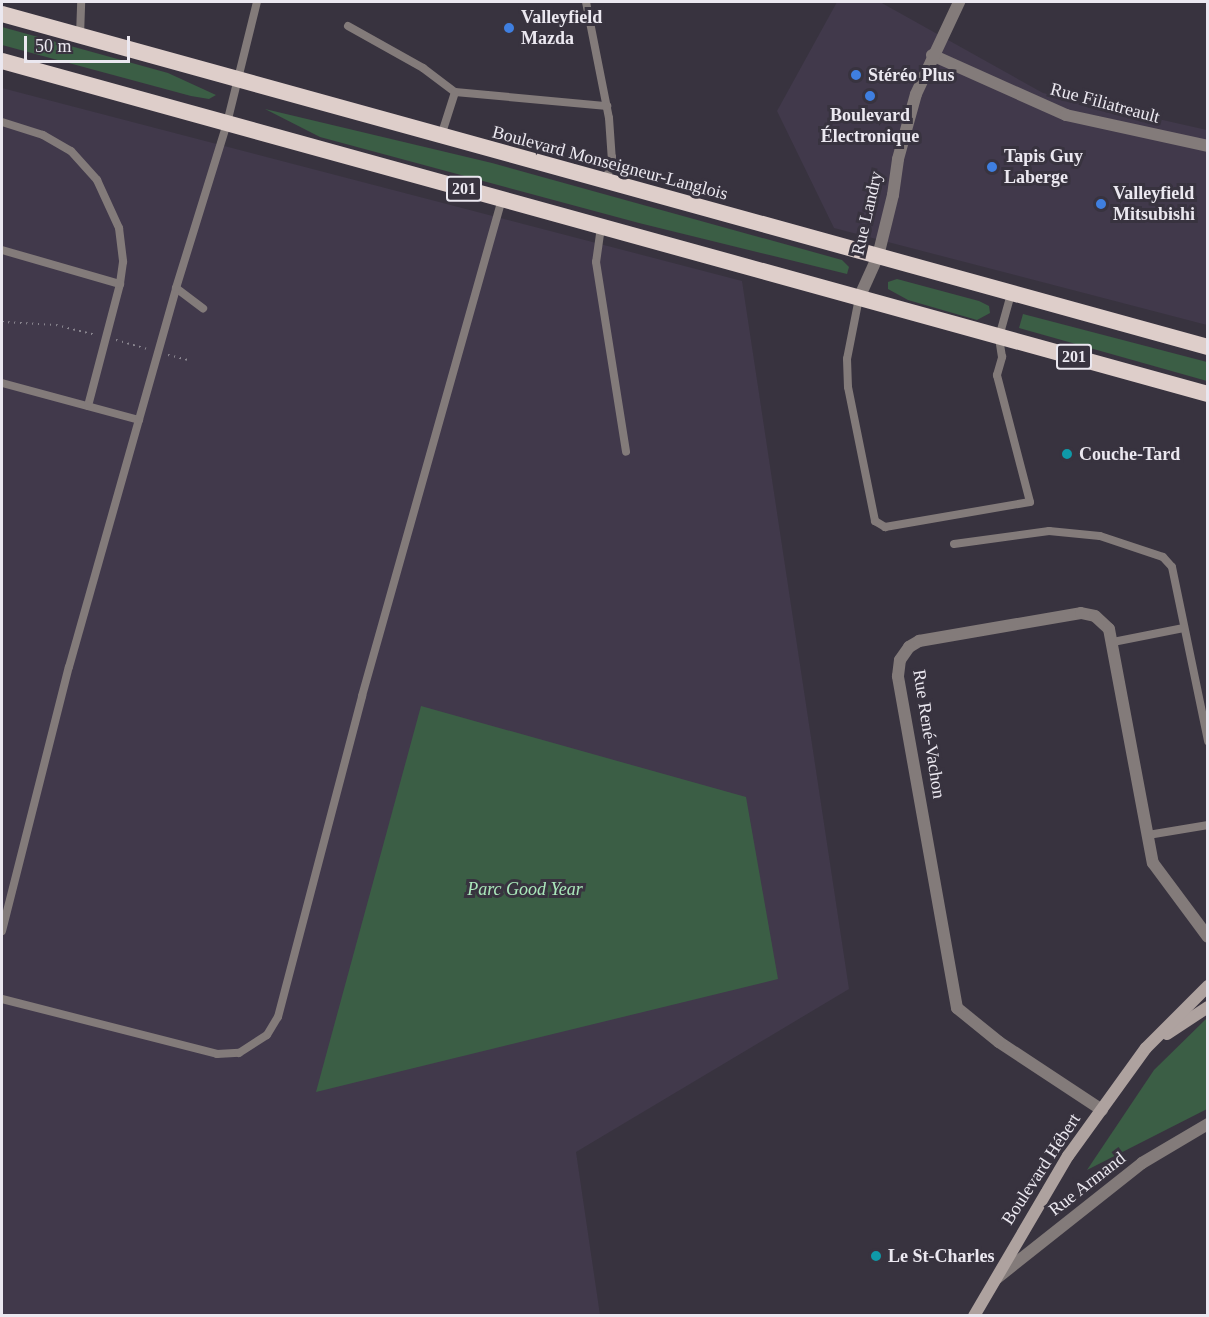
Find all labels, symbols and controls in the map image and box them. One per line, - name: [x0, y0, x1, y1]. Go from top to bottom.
- place label: Valleyfield Mazda: [521, 7, 602, 50]
- marker: Valleyfield Mazda: [502, 21, 516, 35]
- scale bar: [27, 24, 134, 62]
- text: 50 m: [35, 36, 72, 56]
- place label: Stéréo Plus: [868, 64, 954, 86]
- marker: Stéréo Plus: [849, 68, 863, 82]
- street label: Rue Filiatreault: [1048, 78, 1162, 128]
- marker: Boulevard Électronique: [863, 89, 877, 103]
- place label: Boulevard Électronique: [821, 105, 919, 148]
- street label: Boulevard Monseigneur-Langlois: [490, 121, 730, 205]
- place label: Tapis Guy Laberge: [1004, 146, 1083, 188]
- marker: Tapis Guy Laberge: [985, 160, 999, 174]
- street label: Rue Landry: [847, 169, 887, 257]
- road number: 201: [446, 176, 482, 202]
- place label: Valleyfield Mitsubishi: [1113, 183, 1195, 226]
- marker: Valleyfield Mitsubishi: [1094, 197, 1108, 211]
- road number: 201: [1056, 344, 1092, 370]
- place label: Couche-Tard: [1079, 443, 1180, 465]
- marker: Couche-Tard: [1060, 447, 1074, 461]
- street label: Rue René-Vachon: [908, 668, 950, 800]
- park label: Parc Good Year: [467, 878, 583, 900]
- street label: Boulevard Hébert: [997, 1109, 1085, 1229]
- street label: Rue Armand: [1044, 1147, 1130, 1221]
- place label: Le St-Charles: [888, 1245, 994, 1267]
- marker: Le St-Charles: [869, 1249, 883, 1263]

